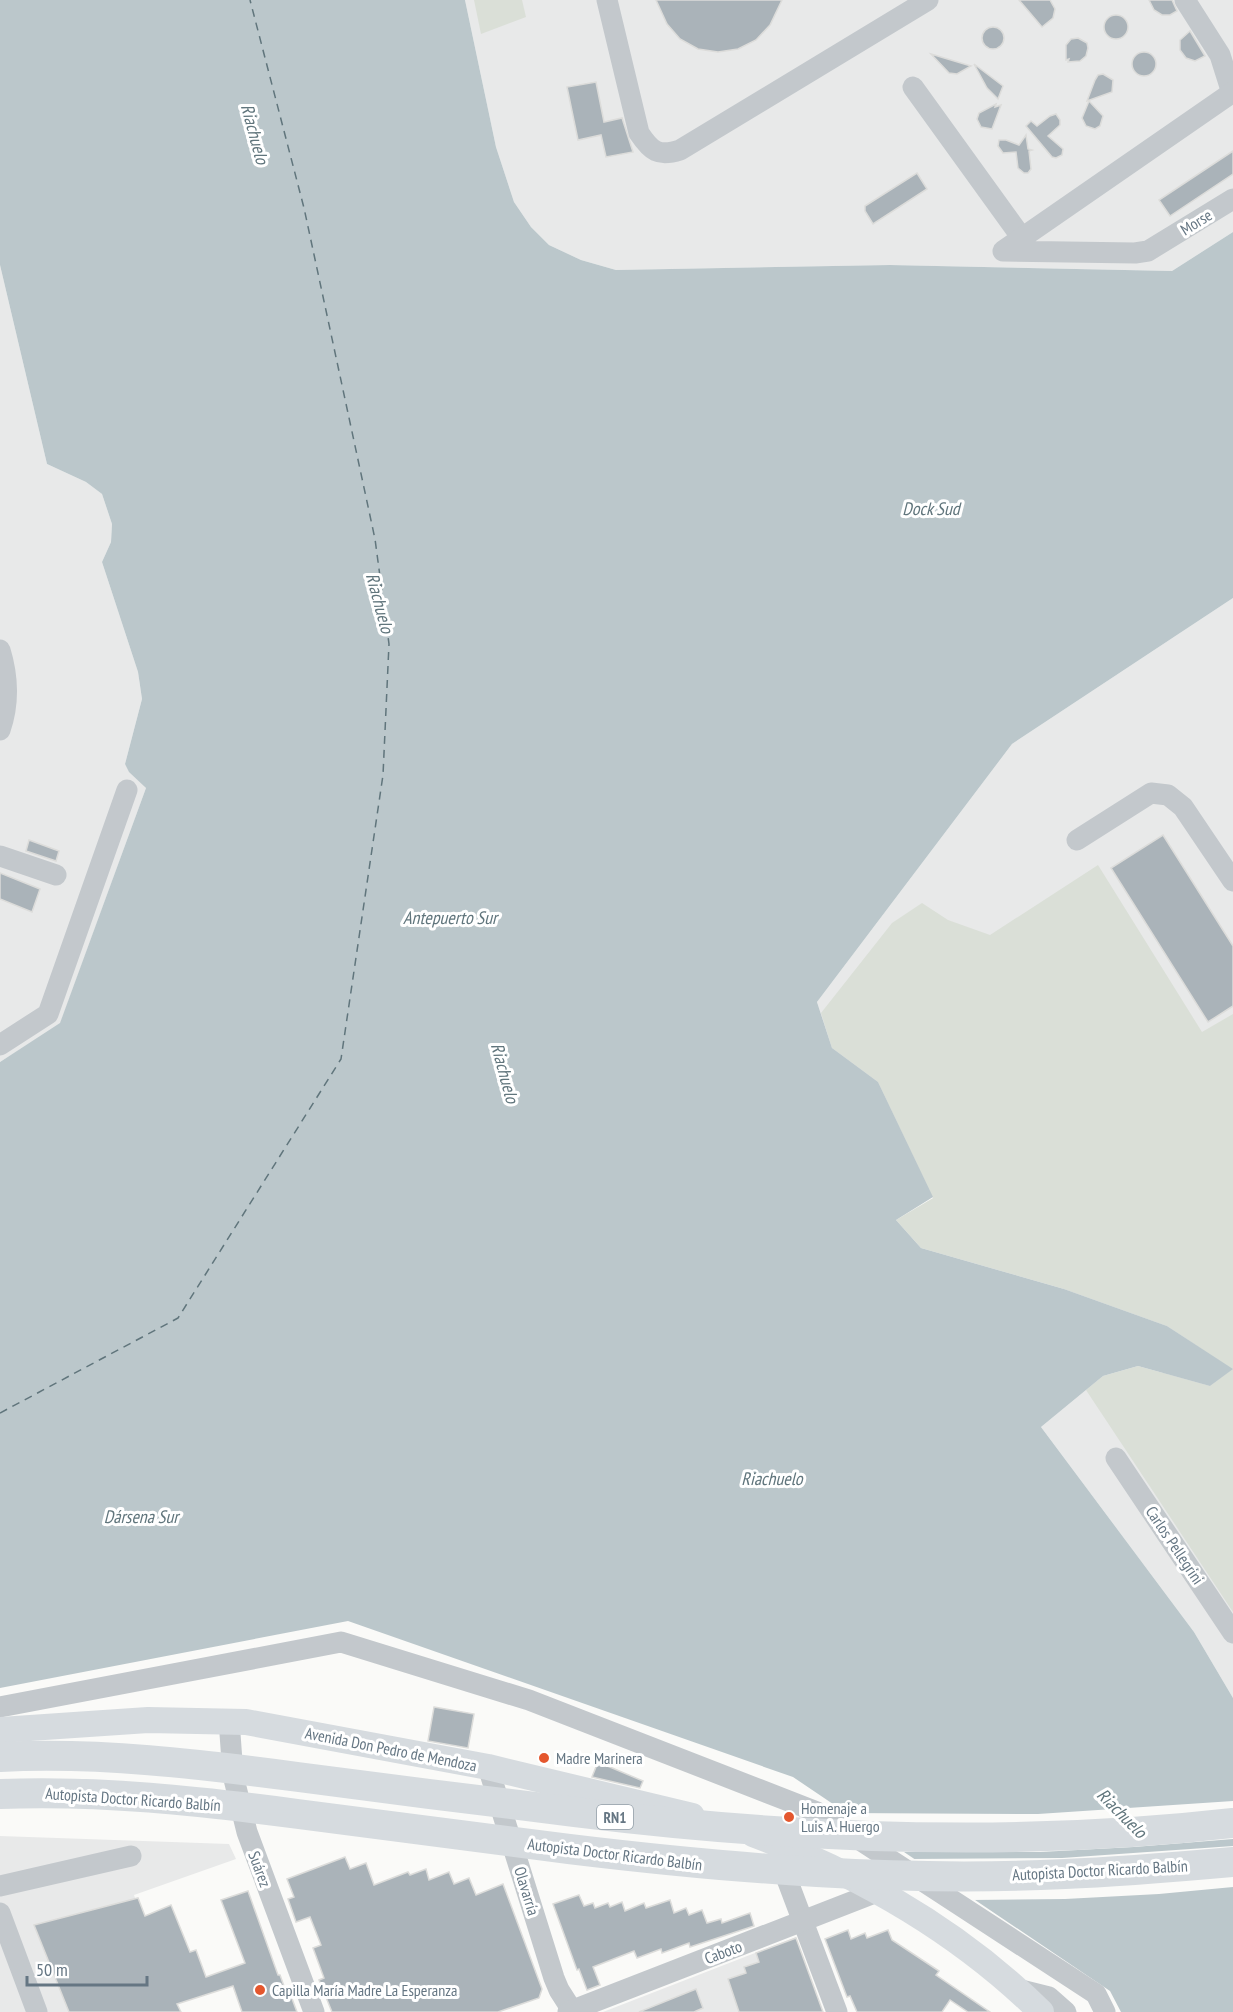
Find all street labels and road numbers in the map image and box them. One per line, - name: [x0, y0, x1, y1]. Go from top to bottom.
- street label: Morse: [1176, 205, 1216, 239]
- street label: Carlos Pellegrini: [1142, 1502, 1208, 1588]
- street label: Avenida Don Pedro de Mendoza: [304, 1723, 478, 1775]
- street label: Autopista Doctor Ricardo Balbín: [45, 1783, 221, 1815]
- road number: RN1: [597, 1805, 633, 1829]
- street label: Autopista Doctor Ricardo Balbín: [527, 1833, 703, 1875]
- street label: Suárez: [244, 1848, 276, 1890]
- street label: Autopista Doctor Ricardo Balbín: [1012, 1855, 1188, 1885]
- street label: Olavarría: [510, 1864, 544, 1918]
- street label: Caboto: [701, 1936, 745, 1968]

